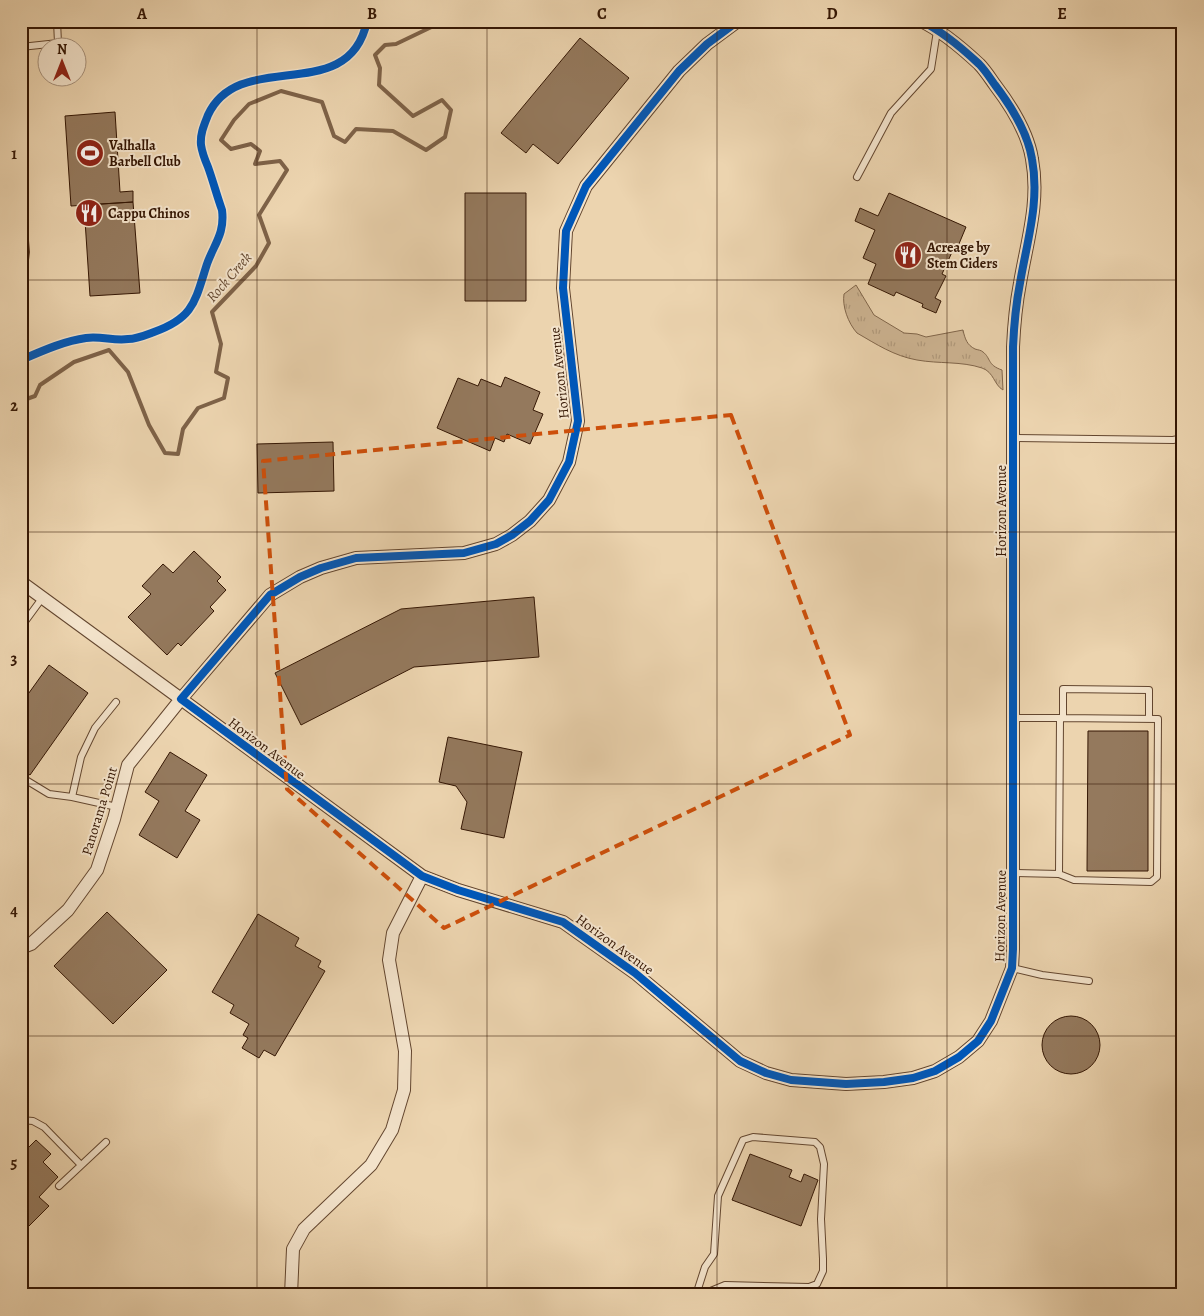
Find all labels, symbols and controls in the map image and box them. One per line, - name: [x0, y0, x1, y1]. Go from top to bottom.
- text: A: [136, 3, 148, 25]
- text: B: [367, 3, 377, 25]
- text: C: [597, 3, 607, 25]
- text: D: [826, 3, 838, 25]
- text: E: [1057, 3, 1067, 25]
- north arrow: [38, 38, 88, 88]
- text: N: [57, 40, 67, 59]
- place label: Valhalla Barbell Club: [108, 136, 181, 171]
- sports icon: Valhalla Barbell Club: [75, 138, 105, 168]
- text: 1: [11, 143, 17, 165]
- restaurant icon: Cappu Chinos: [74, 198, 104, 228]
- place label: Cappu Chinos: [108, 204, 190, 223]
- place label: Acreage by Stem Ciders: [926, 238, 998, 273]
- restaurant icon: Acreage by Stem Ciders: [893, 240, 923, 270]
- water label: Rock Creek: [202, 248, 256, 306]
- street label: Horizon Avenue: [545, 326, 574, 420]
- text: 2: [10, 395, 18, 417]
- street label: Horizon Avenue: [992, 465, 1011, 557]
- text: 3: [11, 648, 18, 670]
- street label: Horizon Avenue: [224, 713, 309, 784]
- street label: Panorama Point: [77, 764, 122, 858]
- street label: Horizon Avenue: [990, 870, 1011, 962]
- text: 4: [10, 900, 18, 922]
- street label: Horizon Avenue: [572, 910, 658, 979]
- text: 5: [11, 1152, 18, 1174]

